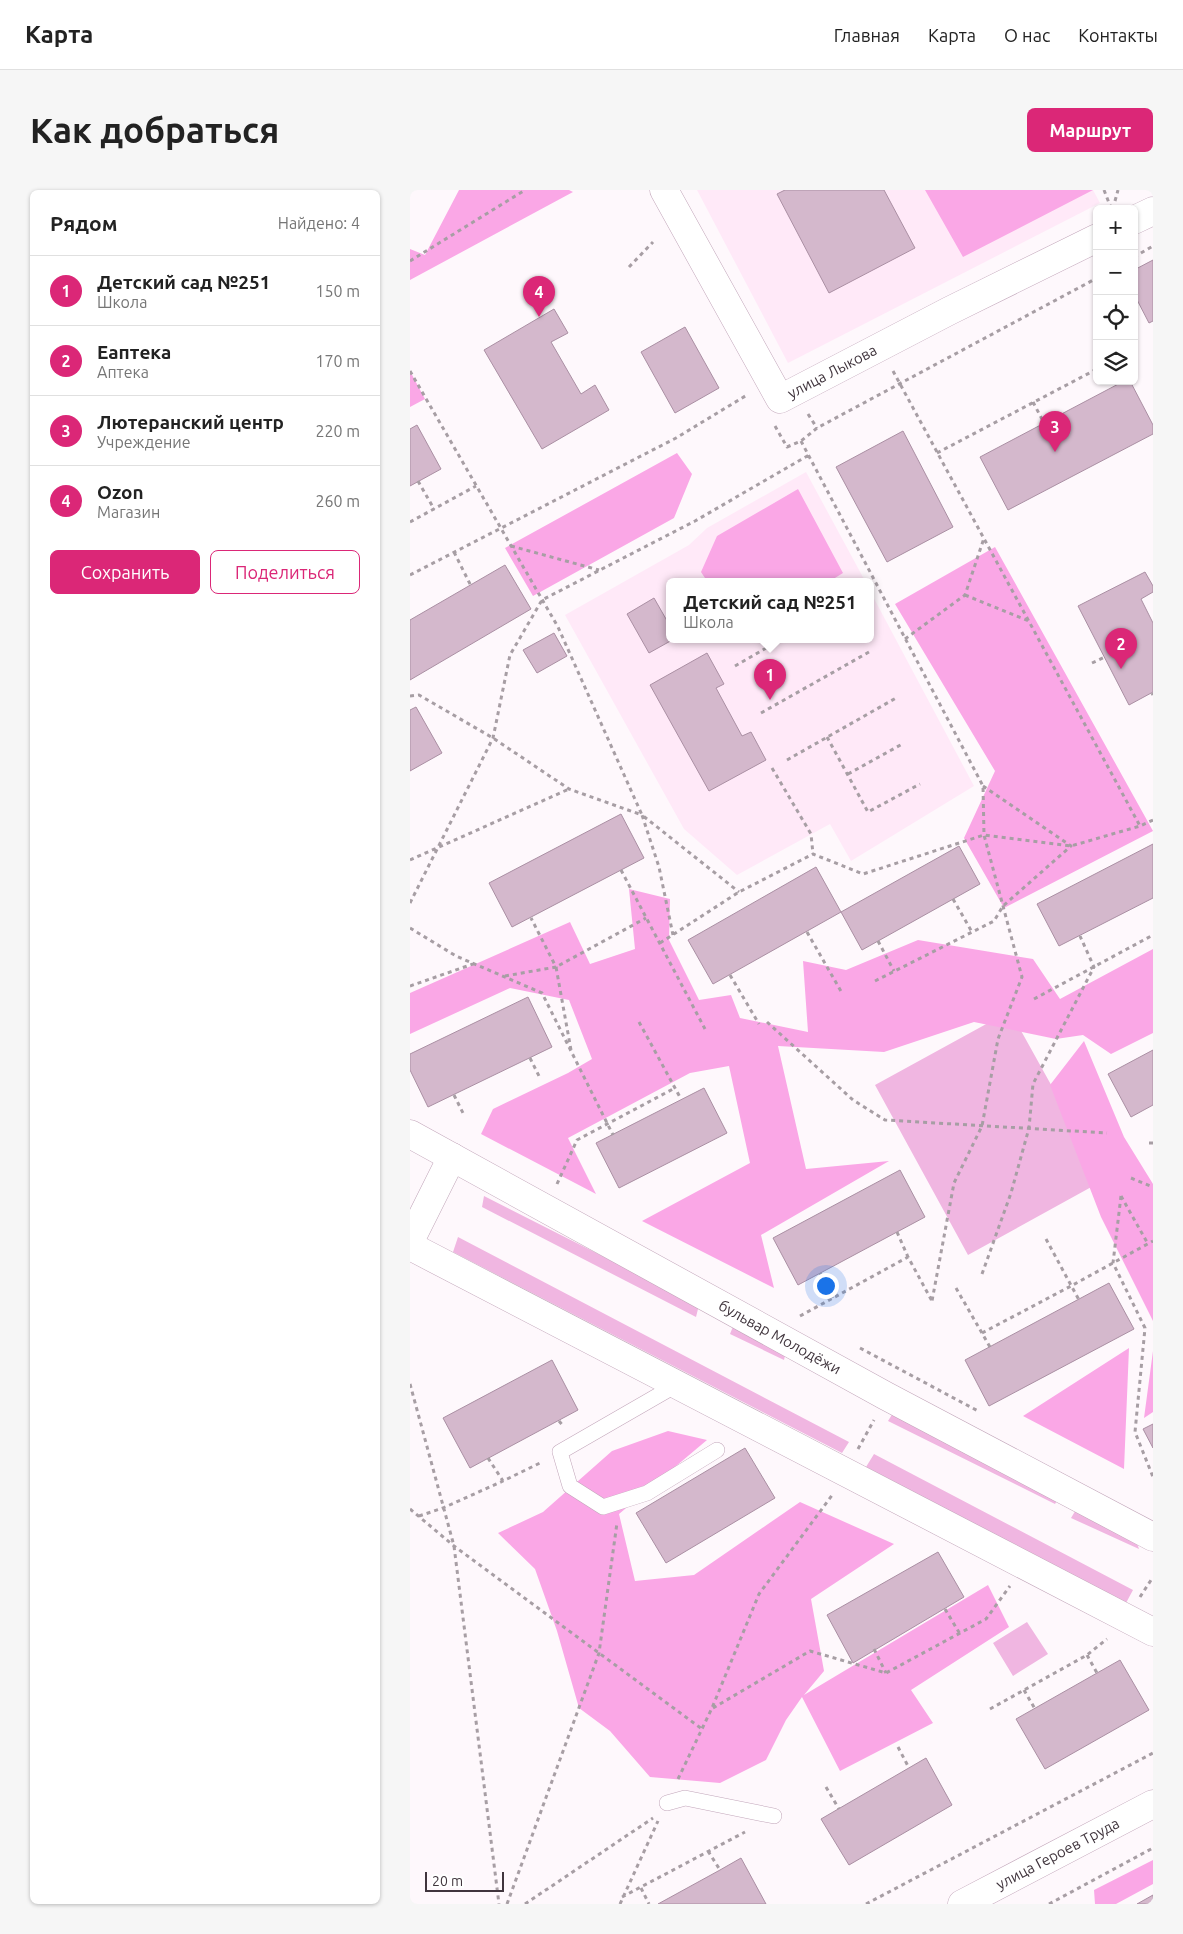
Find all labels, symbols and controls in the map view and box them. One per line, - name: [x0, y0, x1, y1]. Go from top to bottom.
- text: Карта: [25, 21, 93, 48]
- text: Главная: [834, 25, 900, 45]
- text: Карта: [928, 25, 976, 45]
- text: О нас: [1004, 25, 1050, 45]
- text: Контакты: [1078, 25, 1158, 45]
- button: Маршрут: [1027, 108, 1153, 152]
- text: Как добраться: [30, 110, 279, 150]
- map controls: [1093, 205, 1138, 385]
- button: +: [1093, 205, 1138, 250]
- text: Рядом: [50, 211, 118, 235]
- text: Найдено: 4: [278, 214, 360, 232]
- button: −: [1093, 250, 1138, 295]
- text: Детский сад №251: [97, 271, 270, 293]
- pin: 4: [523, 276, 555, 317]
- text: 1: [61, 282, 71, 300]
- text: 150 m: [315, 282, 360, 300]
- text: Школа: [97, 293, 147, 311]
- button: locate: [1093, 295, 1138, 340]
- button: layers: [1093, 340, 1138, 385]
- text: Еаптека: [97, 341, 171, 363]
- street label: улица Лыкова: [785, 341, 880, 402]
- text: 2: [61, 352, 71, 370]
- text: 170 m: [315, 352, 360, 370]
- text: Аптека: [97, 363, 149, 381]
- text: Лютеранский центр: [97, 411, 284, 433]
- pin: 3: [1039, 411, 1071, 452]
- text: 3: [61, 422, 71, 440]
- text: 220 m: [315, 422, 360, 440]
- text: Учреждение: [97, 433, 191, 451]
- text: Ozon: [97, 481, 144, 503]
- text: 4: [61, 492, 71, 510]
- text: 260 m: [315, 492, 360, 510]
- text: Магазин: [97, 503, 160, 521]
- button: Сохранить: [50, 550, 200, 594]
- button: Поделиться: [210, 550, 360, 594]
- popup: [666, 578, 874, 643]
- text: Детский сад №251: [683, 591, 857, 613]
- text: Школа: [683, 613, 734, 631]
- pin: 2: [1105, 628, 1137, 669]
- pin: 1: [754, 659, 786, 700]
- your location: [813, 1273, 839, 1299]
- street label: бульвар Молодёжи: [716, 1297, 844, 1378]
- street label: улица Героев Труда: [993, 1814, 1122, 1893]
- scale bar: [425, 1869, 504, 1892]
- text: 20 m: [432, 1873, 463, 1889]

